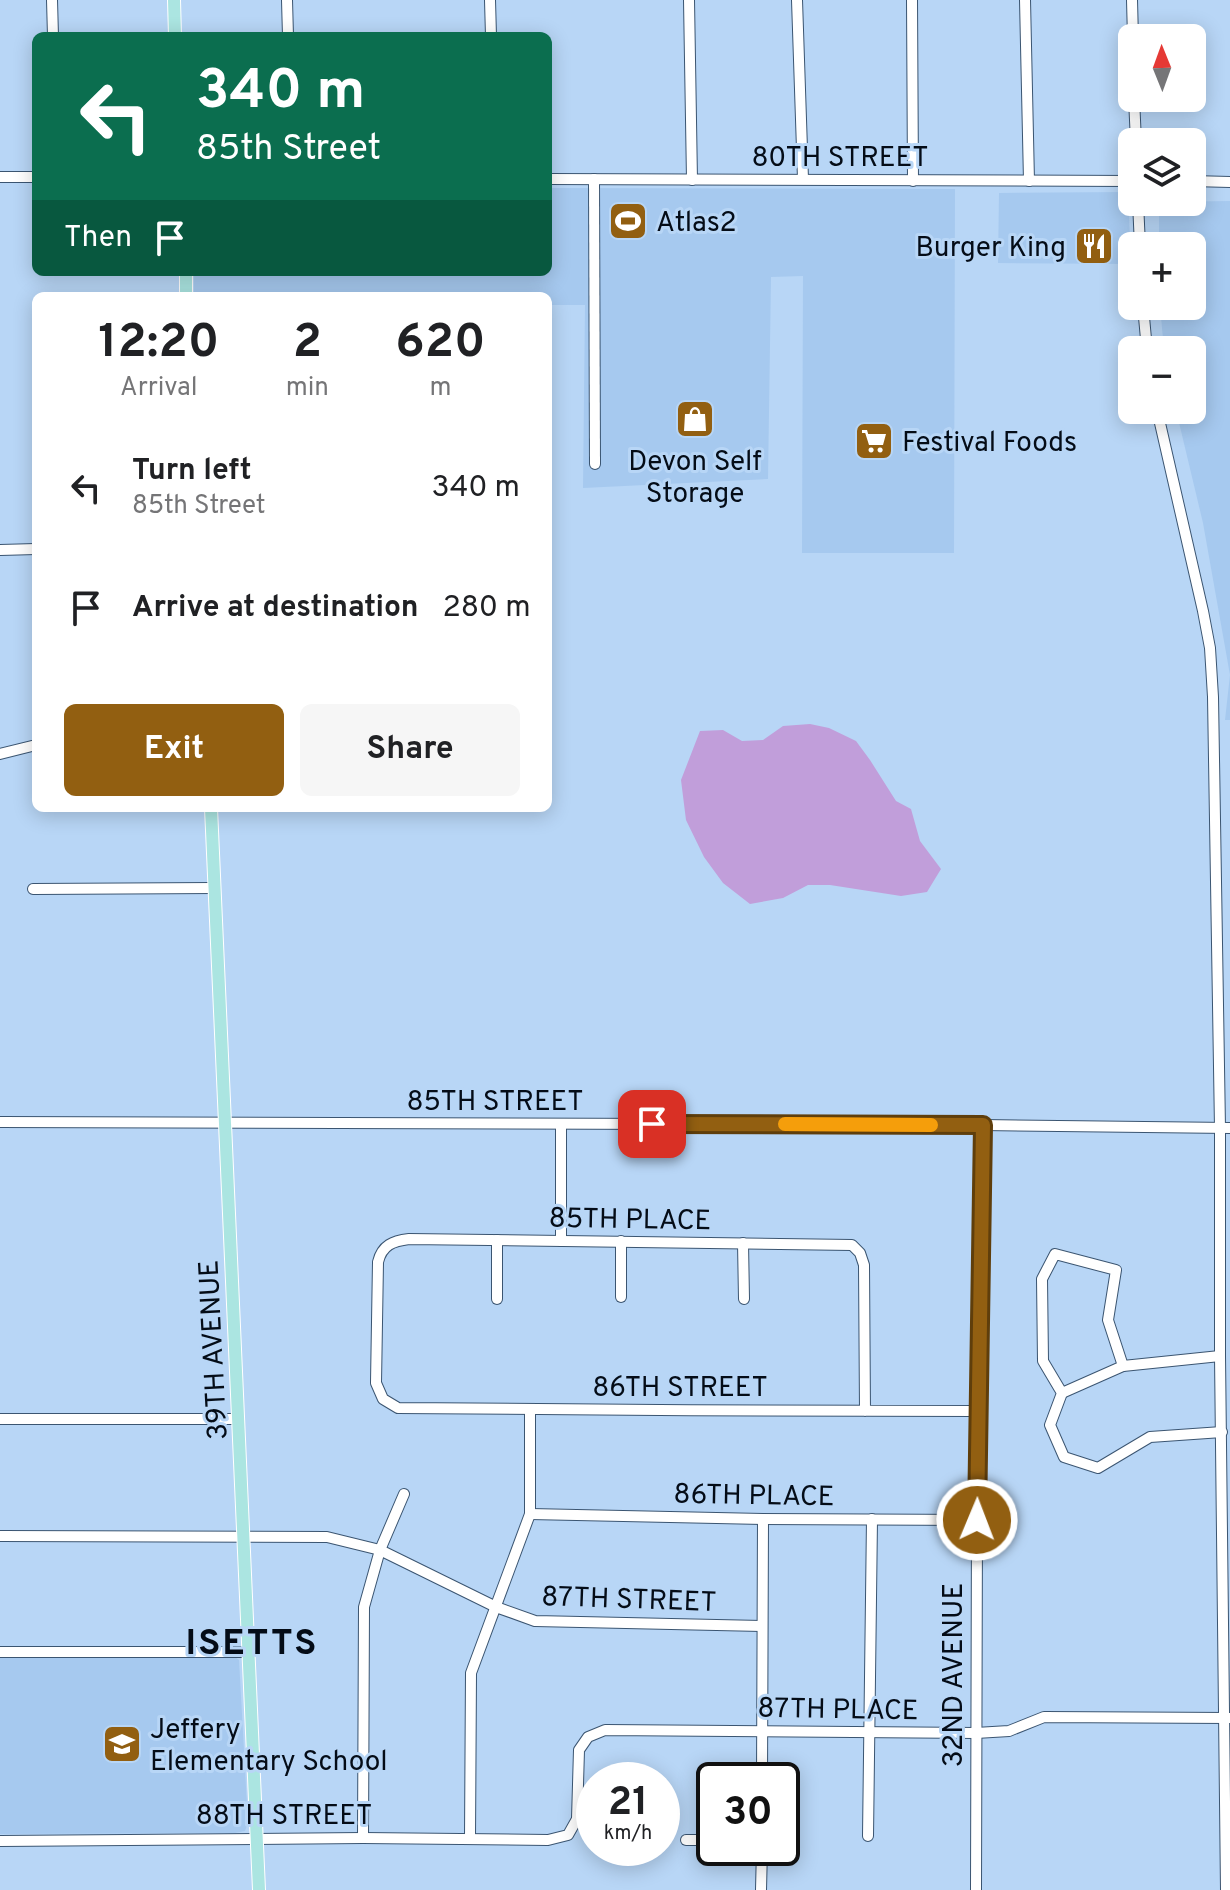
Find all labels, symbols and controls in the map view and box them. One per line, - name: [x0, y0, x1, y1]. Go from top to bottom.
- north arrow: [1118, 24, 1206, 112]
- map controls: [1118, 24, 1206, 424]
- text: 340 m: [196, 58, 365, 128]
- icon: left: [64, 64, 168, 168]
- text: 85th Street: [196, 127, 381, 173]
- button: layers: [1118, 128, 1206, 216]
- street label: 80TH STREET: [751, 141, 929, 177]
- sports icon: Atlas2: [607, 200, 649, 242]
- place label: Atlas2: [656, 206, 737, 242]
- icon: arrive: [148, 216, 192, 260]
- text: Then: [64, 220, 132, 257]
- restaurant icon: Burger King: [1073, 225, 1115, 267]
- place label: Burger King: [916, 231, 1066, 267]
- button: +: [1118, 232, 1206, 320]
- text: 12:20: [98, 314, 219, 374]
- text: 2: [293, 314, 322, 374]
- text: 620: [395, 314, 486, 374]
- button: −: [1118, 336, 1206, 424]
- text: Arrival: [120, 372, 198, 405]
- text: min: [286, 372, 329, 405]
- text: m: [429, 372, 451, 405]
- shop icon: Devon Self Storage: [674, 398, 716, 440]
- supermarket icon: Festival Foods: [853, 420, 895, 462]
- place label: Festival Foods: [902, 426, 1077, 462]
- place label: Devon Self Storage: [628, 445, 762, 513]
- text: Turn left: [132, 453, 252, 490]
- icon: left: [64, 466, 108, 510]
- text: 340 m: [432, 470, 520, 507]
- text: 85th Street: [132, 490, 266, 523]
- icon: arrive: [64, 586, 108, 630]
- text: Arrive at destination: [132, 590, 418, 627]
- text: 280 m: [442, 590, 531, 627]
- button: Exit: [64, 704, 284, 796]
- button: Share: [300, 704, 520, 796]
- street label: 85TH STREET: [406, 1085, 584, 1121]
- pin: [618, 1090, 686, 1158]
- icon: arrive: [630, 1102, 674, 1146]
- street label: 85TH PLACE: [548, 1202, 712, 1240]
- street label: 39TH AVENUE: [192, 1259, 238, 1441]
- street label: 86TH STREET: [592, 1371, 768, 1407]
- street label: 86TH PLACE: [673, 1478, 835, 1516]
- position arrow: [935, 1478, 1019, 1562]
- street label: 87TH STREET: [541, 1580, 717, 1622]
- street label: 32ND AVENUE: [937, 1583, 973, 1767]
- district label: ISETTS: [186, 1622, 318, 1668]
- street label: 87TH PLACE: [757, 1692, 919, 1730]
- place label: Jeffery Elementary School: [150, 1713, 388, 1781]
- school or university icon: Jeffery Elementary School: [101, 1723, 143, 1765]
- speed limit sign: 30: [696, 1762, 800, 1866]
- text: 21: [608, 1779, 648, 1829]
- street label: 88TH STREET: [196, 1799, 372, 1835]
- text: km/h: [604, 1821, 652, 1847]

